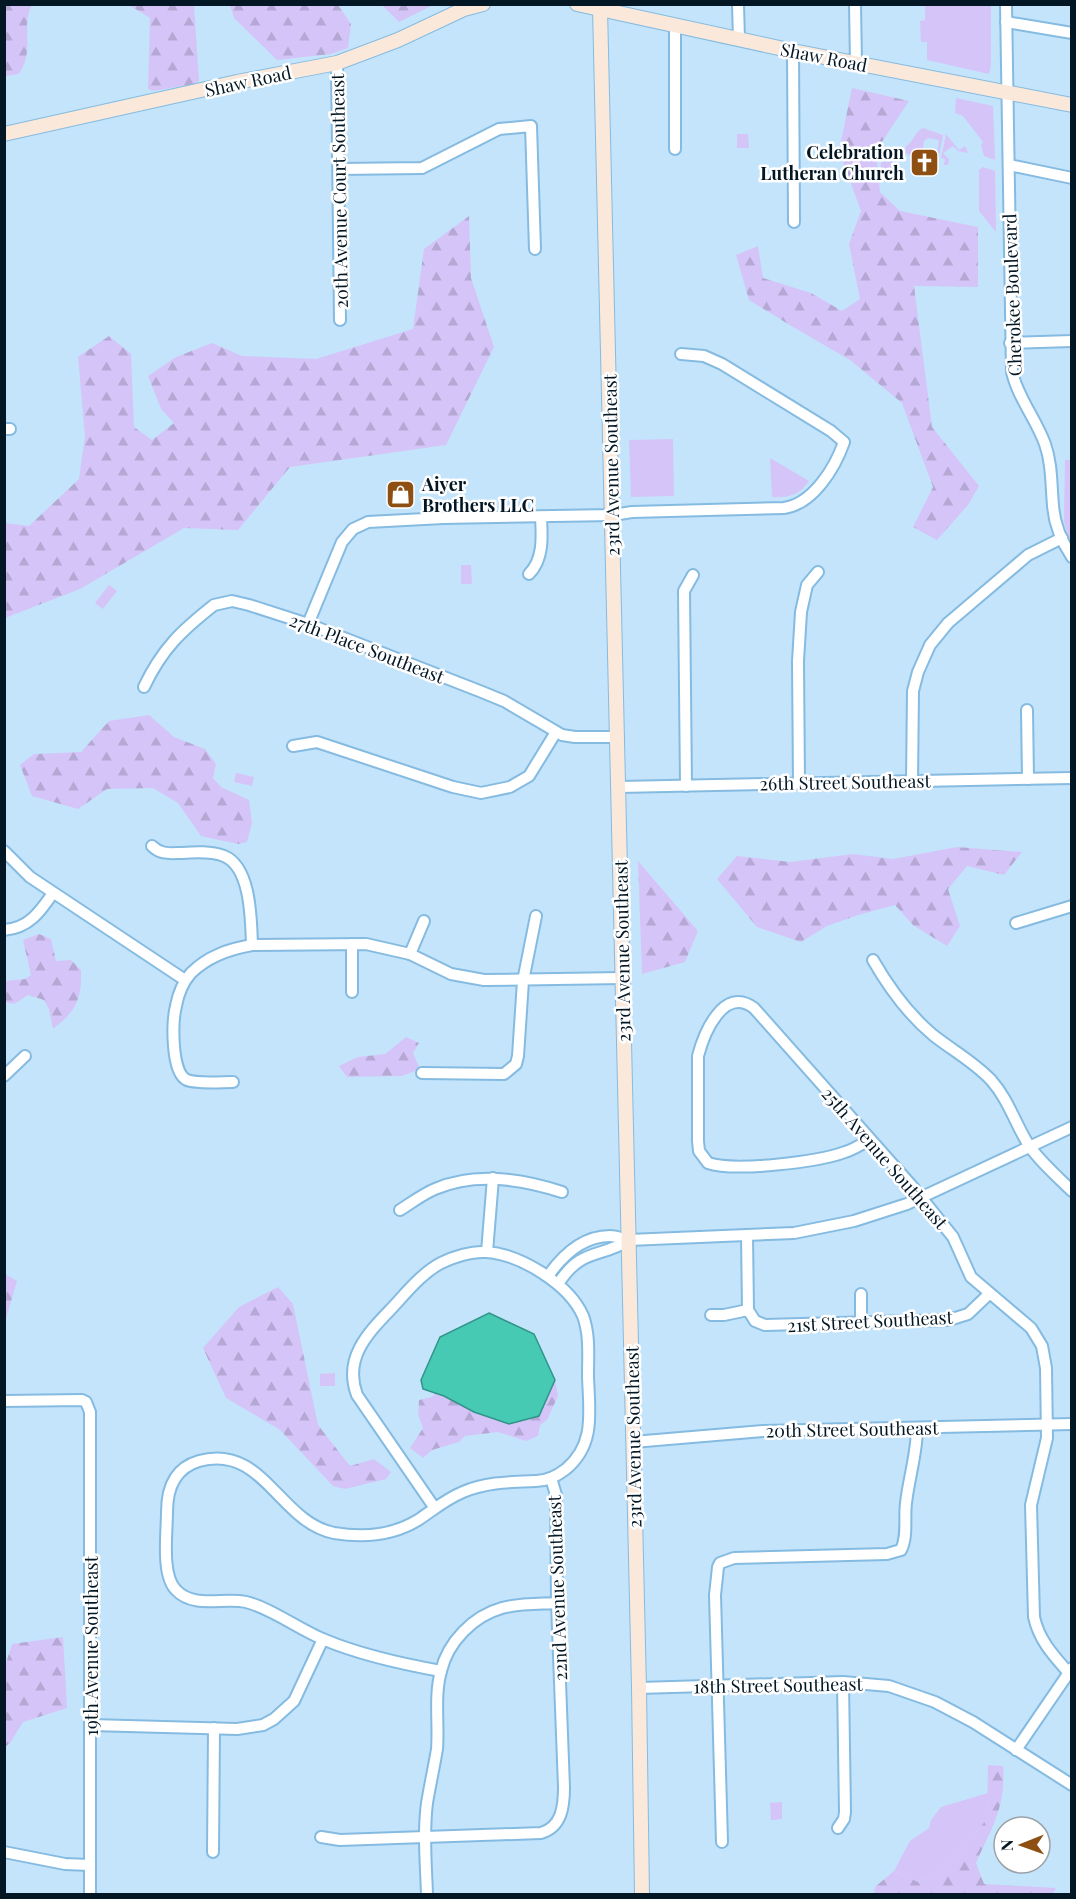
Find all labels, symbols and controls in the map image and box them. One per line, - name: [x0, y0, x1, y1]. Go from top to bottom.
- street label: Shaw Road: [779, 37, 870, 77]
- street label: Shaw Road: [202, 60, 294, 102]
- street label: 20th Avenue Court Southeast: [325, 73, 353, 309]
- place label: Celebration Lutheran Church: [760, 140, 904, 185]
- church icon: Celebration Lutheran Church: [909, 146, 941, 178]
- street label: Cherokee Boulevard: [997, 213, 1027, 377]
- street label: 23rd Avenue Southeast: [597, 373, 625, 556]
- place label: Aiyer Brothers LLC: [421, 472, 534, 517]
- shop icon: Aiyer Brothers LLC: [385, 478, 417, 510]
- street label: 27th Place Southeast: [286, 607, 448, 689]
- street label: 26th Street Southeast: [759, 768, 932, 795]
- street label: 23rd Avenue Southeast: [608, 859, 636, 1042]
- street label: 25th Avenue Southeast: [817, 1082, 954, 1234]
- street label: 21st Street Southeast: [787, 1305, 954, 1337]
- street label: 23rd Avenue Southeast: [619, 1345, 647, 1528]
- street label: 20th Street Southeast: [765, 1415, 939, 1443]
- street label: 22nd Avenue Southeast: [542, 1494, 572, 1681]
- street label: 19th Avenue Southeast: [79, 1555, 103, 1736]
- street label: 18th Street Southeast: [693, 1672, 864, 1698]
- north arrow: [992, 1815, 1052, 1875]
- text: N: [996, 1839, 1017, 1851]

